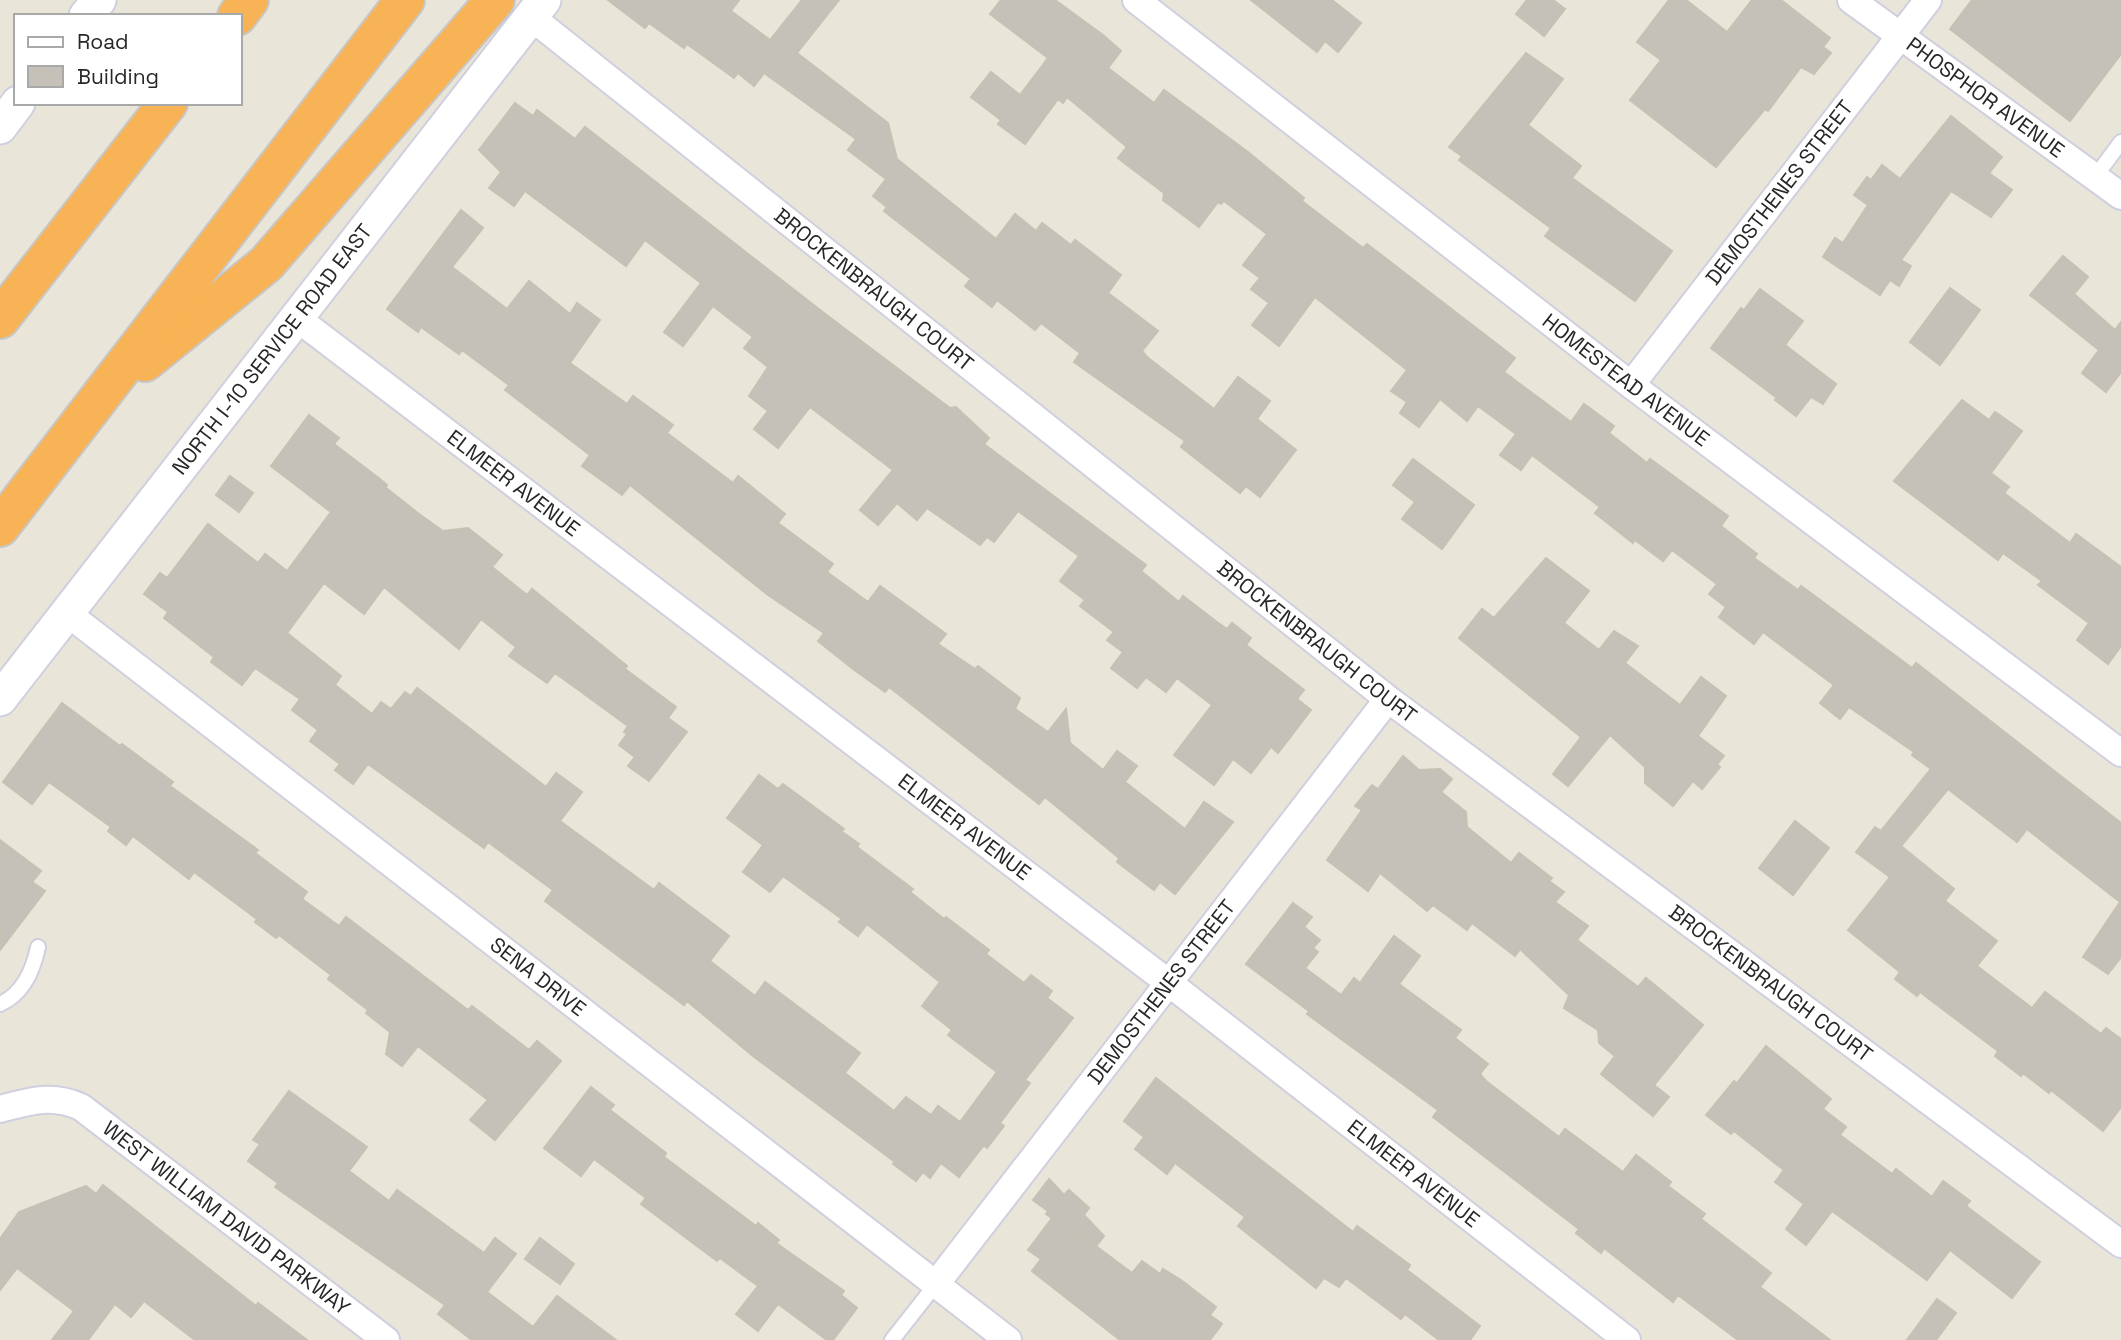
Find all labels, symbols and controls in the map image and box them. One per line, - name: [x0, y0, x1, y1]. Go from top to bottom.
- legend: [14, 14, 242, 105]
- text: Road: [77, 28, 129, 55]
- street label: PHOSPHOR AVENUE: [1901, 31, 2070, 164]
- text: Building: [77, 63, 159, 90]
- street label: DEMOSTHENES STREET: [1699, 95, 1859, 290]
- street label: BROCKENBRAUGH COURT: [769, 202, 979, 377]
- street label: NORTH I-10 SERVICE ROAD EAST: [166, 218, 378, 480]
- street label: HOMESTEAD AVENUE: [1537, 307, 1715, 452]
- street label: ELMEER AVENUE: [442, 424, 586, 542]
- street label: BROCKENBRAUGH COURT: [1212, 554, 1422, 729]
- street label: ELMEER AVENUE: [893, 767, 1037, 886]
- street label: DEMOSTHENES STREET: [1081, 894, 1241, 1089]
- street label: BROCKENBRAUGH COURT: [1664, 898, 1878, 1068]
- street label: SENA DRIVE: [485, 931, 592, 1022]
- street label: ELMEER AVENUE: [1342, 1113, 1485, 1233]
- street label: WEST WILLIAM DAVID PARKWAY: [98, 1115, 356, 1321]

